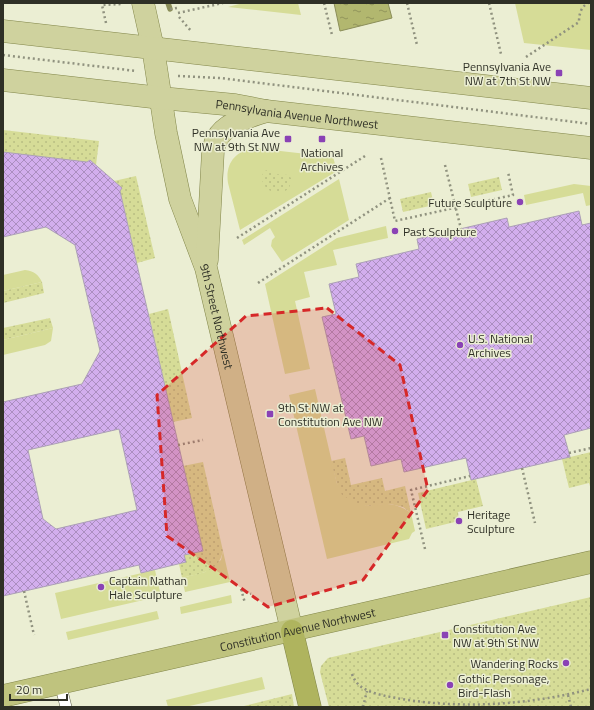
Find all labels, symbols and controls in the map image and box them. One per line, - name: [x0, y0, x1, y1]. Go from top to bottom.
- place label: Pennsylvania Ave NW at 7th St NW: [463, 57, 551, 90]
- marker: Pennsylvania Ave NW at 7th St NW: [554, 68, 564, 78]
- street label: Pennsylvania Avenue Northwest: [215, 94, 380, 133]
- place label: Pennsylvania Ave NW at 9th St NW: [192, 123, 280, 156]
- marker: Pennsylvania Ave NW at 9th St NW: [283, 134, 293, 144]
- marker: National Archives: [317, 134, 327, 144]
- place label: National Archives: [301, 143, 344, 176]
- place label: Future Sculpture: [428, 193, 512, 212]
- marker: Future Sculpture: [515, 197, 525, 207]
- place label: Past Sculpture: [403, 222, 476, 241]
- marker: Past Sculpture: [390, 226, 400, 236]
- street label: 9th Street Northwest: [196, 261, 239, 372]
- place label: U.S. National Archives: [468, 329, 532, 362]
- marker: U.S. National Archives: [455, 340, 465, 350]
- place label: 9th St NW at Constitution Ave NW: [278, 398, 383, 431]
- marker: 9th St NW at Constitution Ave NW: [265, 409, 275, 419]
- place label: Heritage Sculpture: [467, 505, 515, 538]
- marker: Heritage Sculpture: [454, 516, 464, 526]
- place label: Captain Nathan Hale Sculpture: [109, 571, 187, 604]
- marker: Captain Nathan Hale Sculpture: [96, 582, 106, 592]
- street label: Constitution Avenue Northwest: [218, 602, 378, 656]
- place label: Constitution Ave NW at 9th St NW: [453, 619, 540, 652]
- marker: Constitution Ave NW at 9th St NW: [440, 630, 450, 640]
- place label: Wandering Rocks: [470, 654, 558, 673]
- marker: Wandering Rocks: [561, 658, 571, 668]
- place label: Gothic Personage, Bird-Flash: [458, 669, 549, 702]
- scale bar: [10, 676, 67, 702]
- text: 20 m: [16, 680, 42, 699]
- marker: Gothic Personage, Bird-Flash: [445, 680, 455, 690]

